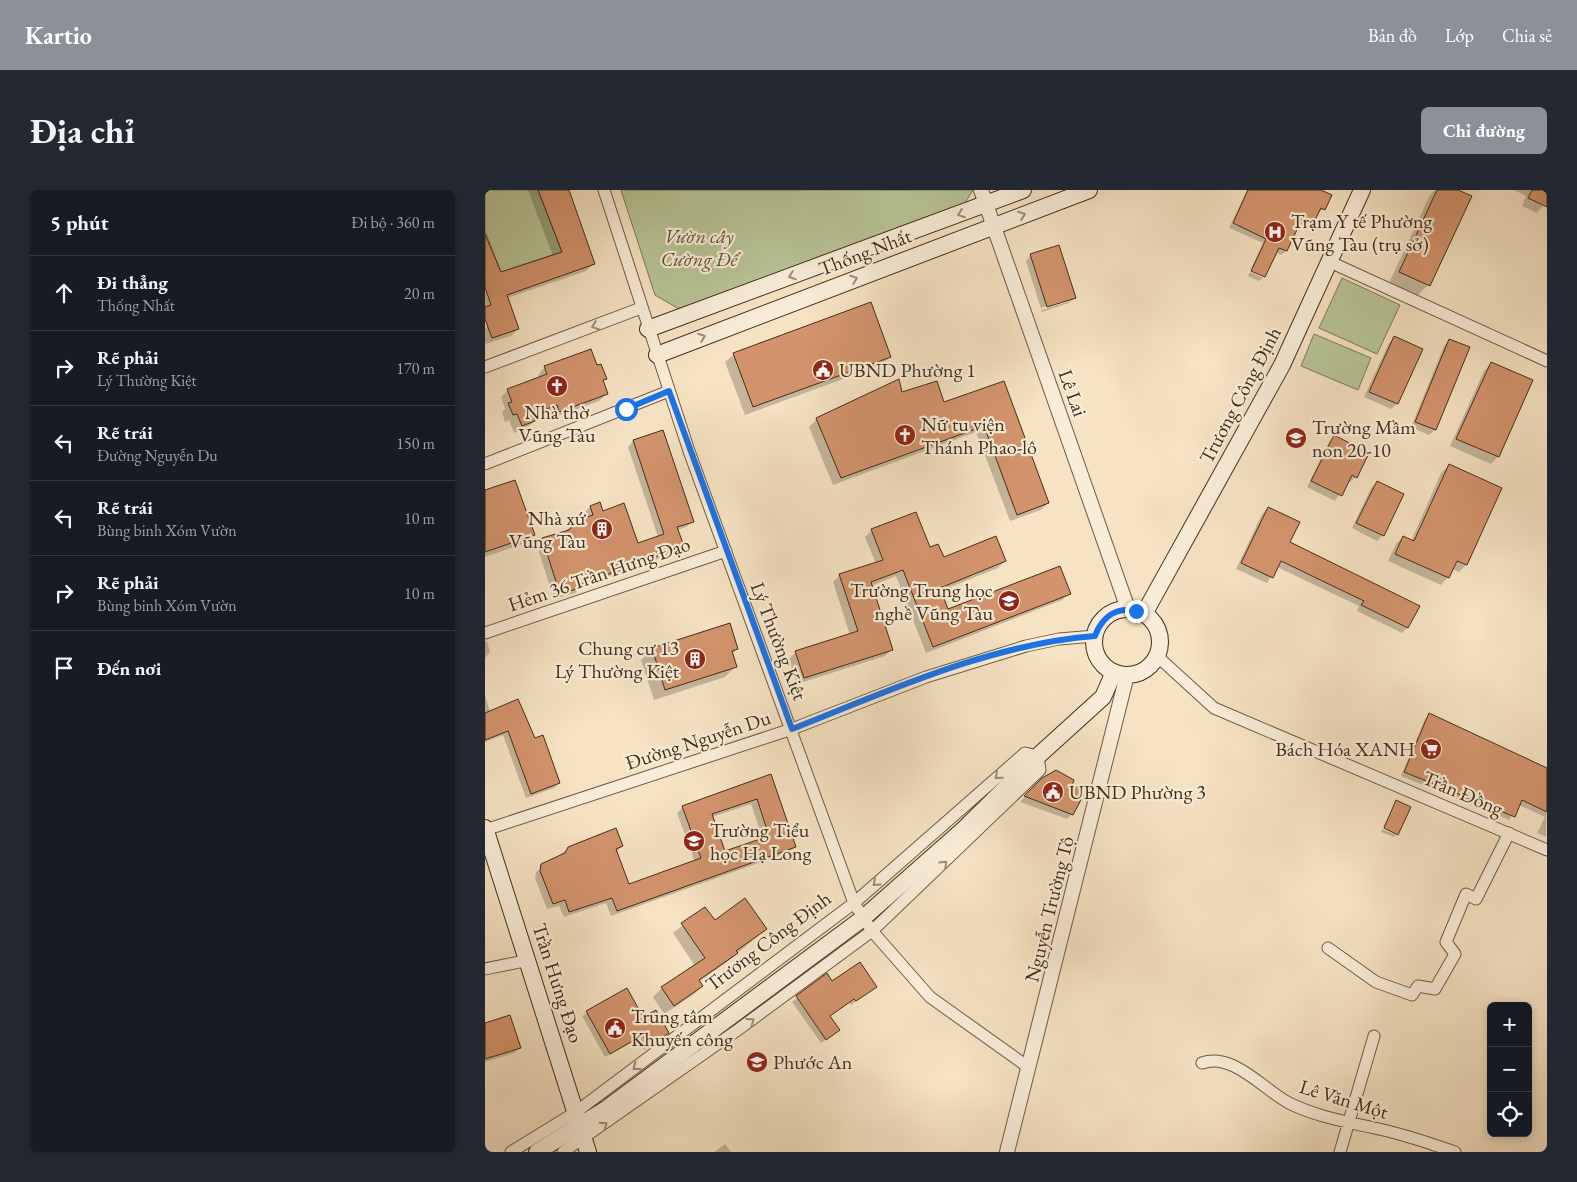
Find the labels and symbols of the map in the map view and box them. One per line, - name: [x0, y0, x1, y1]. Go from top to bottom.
- one-way arrow: [957, 208, 965, 218]
- place label: Trạm Y tế Phường Vũng Tàu (trụ sở): [1291, 208, 1432, 257]
- one-way arrow: [1017, 211, 1026, 221]
- hospital icon: Trạm Y tế Phường Vũng Tàu (trụ sở): [1263, 220, 1287, 244]
- street label: Thống Nhất: [815, 222, 916, 282]
- park label: Vườn cây Cường Để: [661, 223, 742, 272]
- one-way arrow: [788, 270, 797, 280]
- one-way arrow: [849, 275, 858, 285]
- one-way arrow: [592, 320, 600, 330]
- street label: Trương Công Định: [1193, 322, 1287, 468]
- one-way arrow: [697, 333, 706, 343]
- place label: UBND Phường 1: [839, 357, 976, 383]
- public building icon: UBND Phường 1: [811, 358, 835, 382]
- street label: Lê Lai: [1053, 366, 1093, 420]
- church icon: Nhà thờ Vũng Tàu: [545, 374, 569, 398]
- route start: [615, 398, 638, 421]
- place label: Nhà thờ Vũng Tàu: [518, 399, 596, 448]
- place label: Nữ tu viện Thánh Phao-lô: [921, 411, 1037, 460]
- place label: Trường Mầm non 20-10: [1312, 414, 1416, 463]
- church icon: Nữ tu viện Thánh Phao-lô: [893, 423, 917, 447]
- school or university icon: Trường Mầm non 20-10: [1284, 426, 1308, 450]
- place label: Nhà xứ Vũng Tàu: [509, 505, 587, 554]
- building icon: Nhà xứ Vũng Tàu: [590, 517, 614, 541]
- street label: Hẻm 36 Trần Hưng Đạo: [504, 531, 694, 617]
- place label: Trường Trung học nghề Vũng Tàu: [850, 577, 993, 626]
- street label: Lý Thường Kiệt: [745, 578, 814, 704]
- school or university icon: Trường Trung học nghề Vũng Tàu: [997, 589, 1021, 613]
- route end: [1125, 600, 1148, 623]
- place label: Chung cư 13 Lý Thường Kiệt: [555, 635, 680, 684]
- building icon: Chung cư 13 Lý Thường Kiệt: [683, 647, 707, 671]
- street label: Đường Nguyễn Du: [622, 704, 774, 776]
- place label: Bách Hóa XANH: [1275, 736, 1415, 762]
- supermarket icon: Bách Hóa XANH: [1419, 737, 1443, 761]
- street label: Trần Đồng: [1419, 764, 1507, 822]
- one-way arrow: [995, 770, 1004, 779]
- place label: UBND Phường 3: [1069, 779, 1206, 805]
- public building icon: UBND Phường 3: [1041, 780, 1065, 804]
- place label: Trường Tiểu học Hạ Long: [710, 817, 812, 866]
- school or university icon: Trường Tiểu học Hạ Long: [682, 829, 706, 853]
- street label: Nguyễn Trường Tộ: [1018, 833, 1080, 985]
- one-way arrow: [938, 860, 947, 869]
- one-way arrow: [873, 878, 882, 887]
- street label: Trương Công Định: [700, 885, 836, 997]
- street label: Trần Hưng Đạo: [526, 920, 590, 1046]
- place label: Trung tâm Khuyến công: [631, 1003, 733, 1052]
- public building icon: Trung tâm Khuyến công: [603, 1016, 627, 1040]
- one-way arrow: [745, 1018, 754, 1027]
- place label: Phước An: [773, 1049, 853, 1075]
- school or university icon: Phước An: [745, 1050, 769, 1074]
- one-way arrow: [633, 1062, 642, 1070]
- street label: Lê Văn Một: [1297, 1073, 1392, 1125]
- one-way arrow: [598, 1122, 607, 1131]

